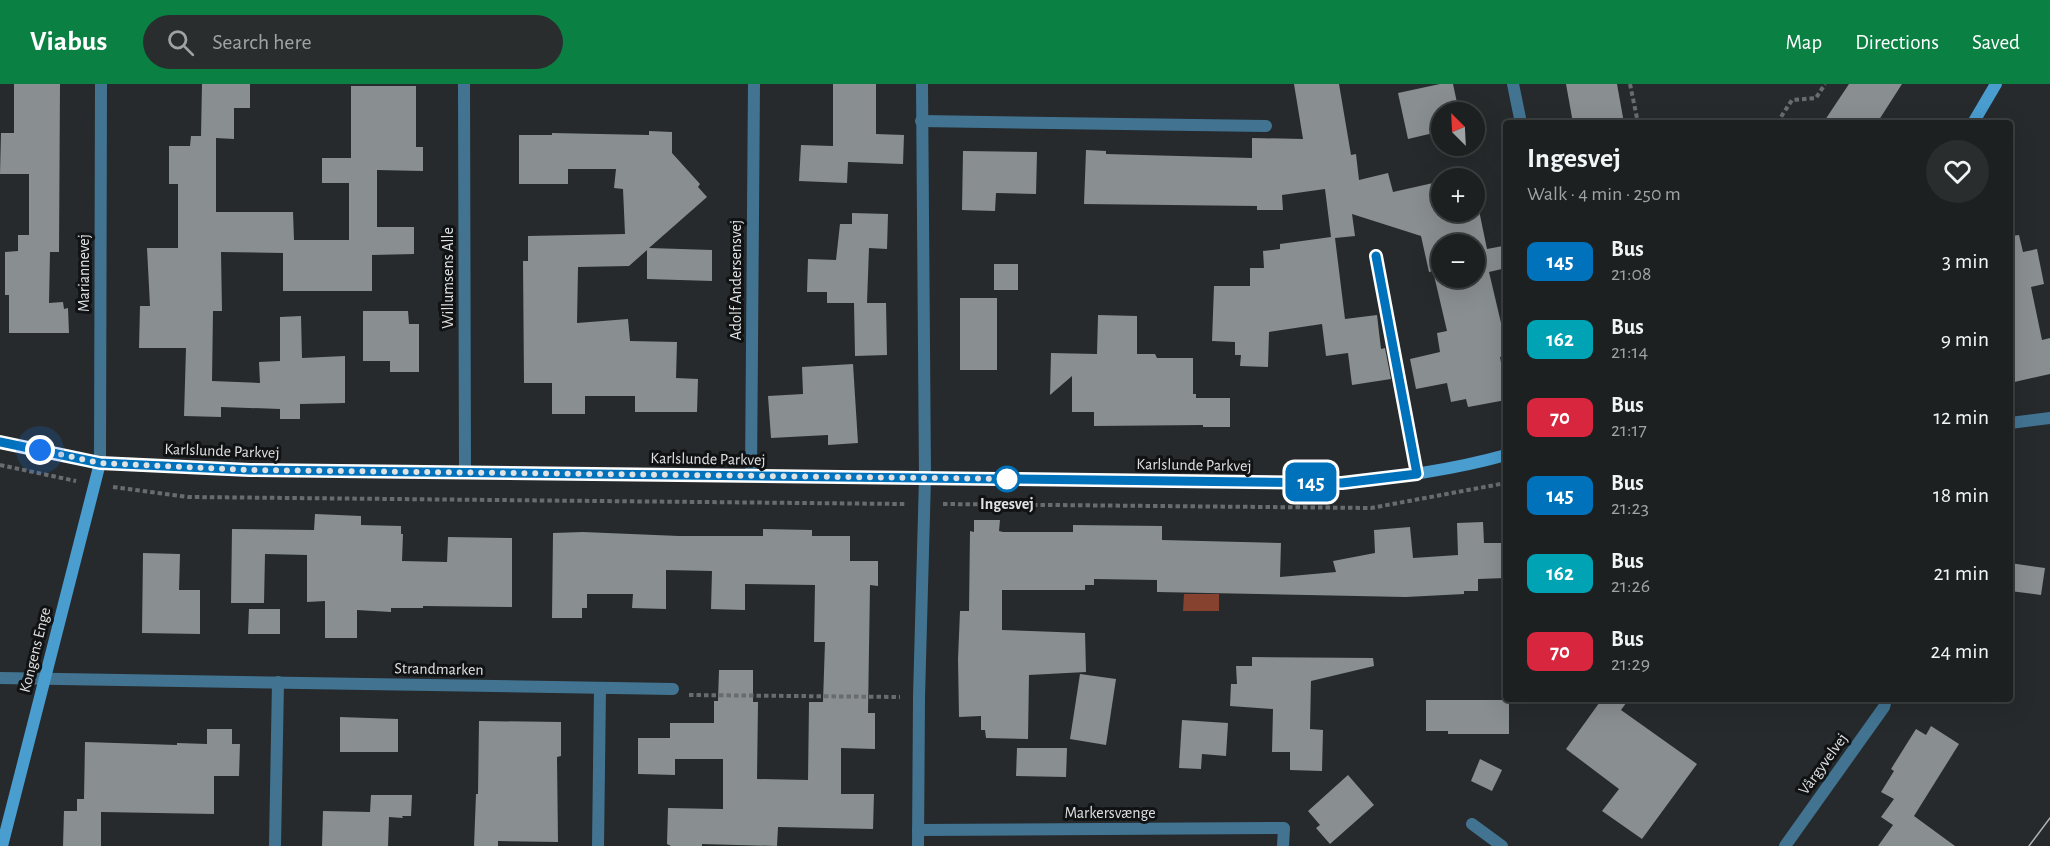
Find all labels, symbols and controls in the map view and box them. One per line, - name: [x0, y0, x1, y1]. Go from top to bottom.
- search box: [143, 15, 563, 69]
- icon: search: [164, 26, 197, 59]
- text: Viabus: [30, 28, 107, 56]
- text: Search here: [212, 31, 312, 53]
- text: Map: [1786, 32, 1822, 53]
- text: Directions: [1855, 32, 1939, 53]
- text: Saved: [1972, 32, 2020, 53]
- north arrow: [1431, 102, 1485, 156]
- map controls: [1431, 102, 1485, 288]
- button: heart: [1926, 140, 1989, 203]
- text: Ingesvej: [1527, 145, 1621, 173]
- button: +: [1431, 168, 1485, 222]
- text: Walk · 4 min · 250 m: [1527, 184, 1681, 204]
- street label: Adolf Andersensvej: [728, 220, 745, 340]
- street label: Willumsens Alle: [440, 227, 456, 329]
- street label: Mariannevej: [76, 234, 93, 312]
- button: −: [1431, 234, 1485, 288]
- text: Bus: [1611, 238, 1644, 260]
- text: 3 min: [1942, 250, 1989, 272]
- text: 145: [1546, 251, 1574, 272]
- text: 21:08: [1611, 264, 1652, 284]
- text: Bus: [1611, 316, 1644, 338]
- text: 9 min: [1941, 328, 1989, 350]
- text: 162: [1546, 329, 1574, 350]
- text: 21:14: [1611, 342, 1648, 362]
- text: Bus: [1611, 394, 1644, 416]
- text: 12 min: [1934, 406, 1989, 428]
- text: 70: [1550, 407, 1570, 428]
- text: 21:17: [1611, 420, 1647, 440]
- your location: [25, 435, 55, 465]
- street label: Karlslunde Parkvej: [164, 441, 280, 462]
- street label: Karlslunde Parkvej: [650, 450, 766, 469]
- street label: Karlslunde Parkvej: [1136, 456, 1252, 475]
- line badge: 145: [1276, 462, 1346, 502]
- marker: Ingesvej: [994, 466, 1020, 492]
- text: 145: [1297, 472, 1325, 493]
- text: Bus: [1611, 472, 1644, 494]
- text: 18 min: [1933, 484, 1989, 506]
- text: 145: [1546, 485, 1574, 506]
- place label: Ingesvej: [980, 496, 1034, 513]
- text: 21:23: [1611, 498, 1649, 518]
- text: Bus: [1611, 550, 1644, 572]
- text: 21 min: [1934, 562, 1989, 584]
- text: 162: [1546, 563, 1574, 584]
- text: 21:26: [1611, 576, 1650, 596]
- street label: Kongens Enge: [17, 606, 53, 694]
- text: Bus: [1611, 628, 1644, 650]
- text: 24 min: [1931, 640, 1989, 662]
- text: 70: [1550, 641, 1570, 662]
- text: 21:29: [1611, 654, 1650, 674]
- street label: Strandmarken: [394, 660, 484, 678]
- street label: Vårgyvelvej: [1796, 730, 1851, 798]
- street label: Markersvænge: [1064, 805, 1156, 821]

